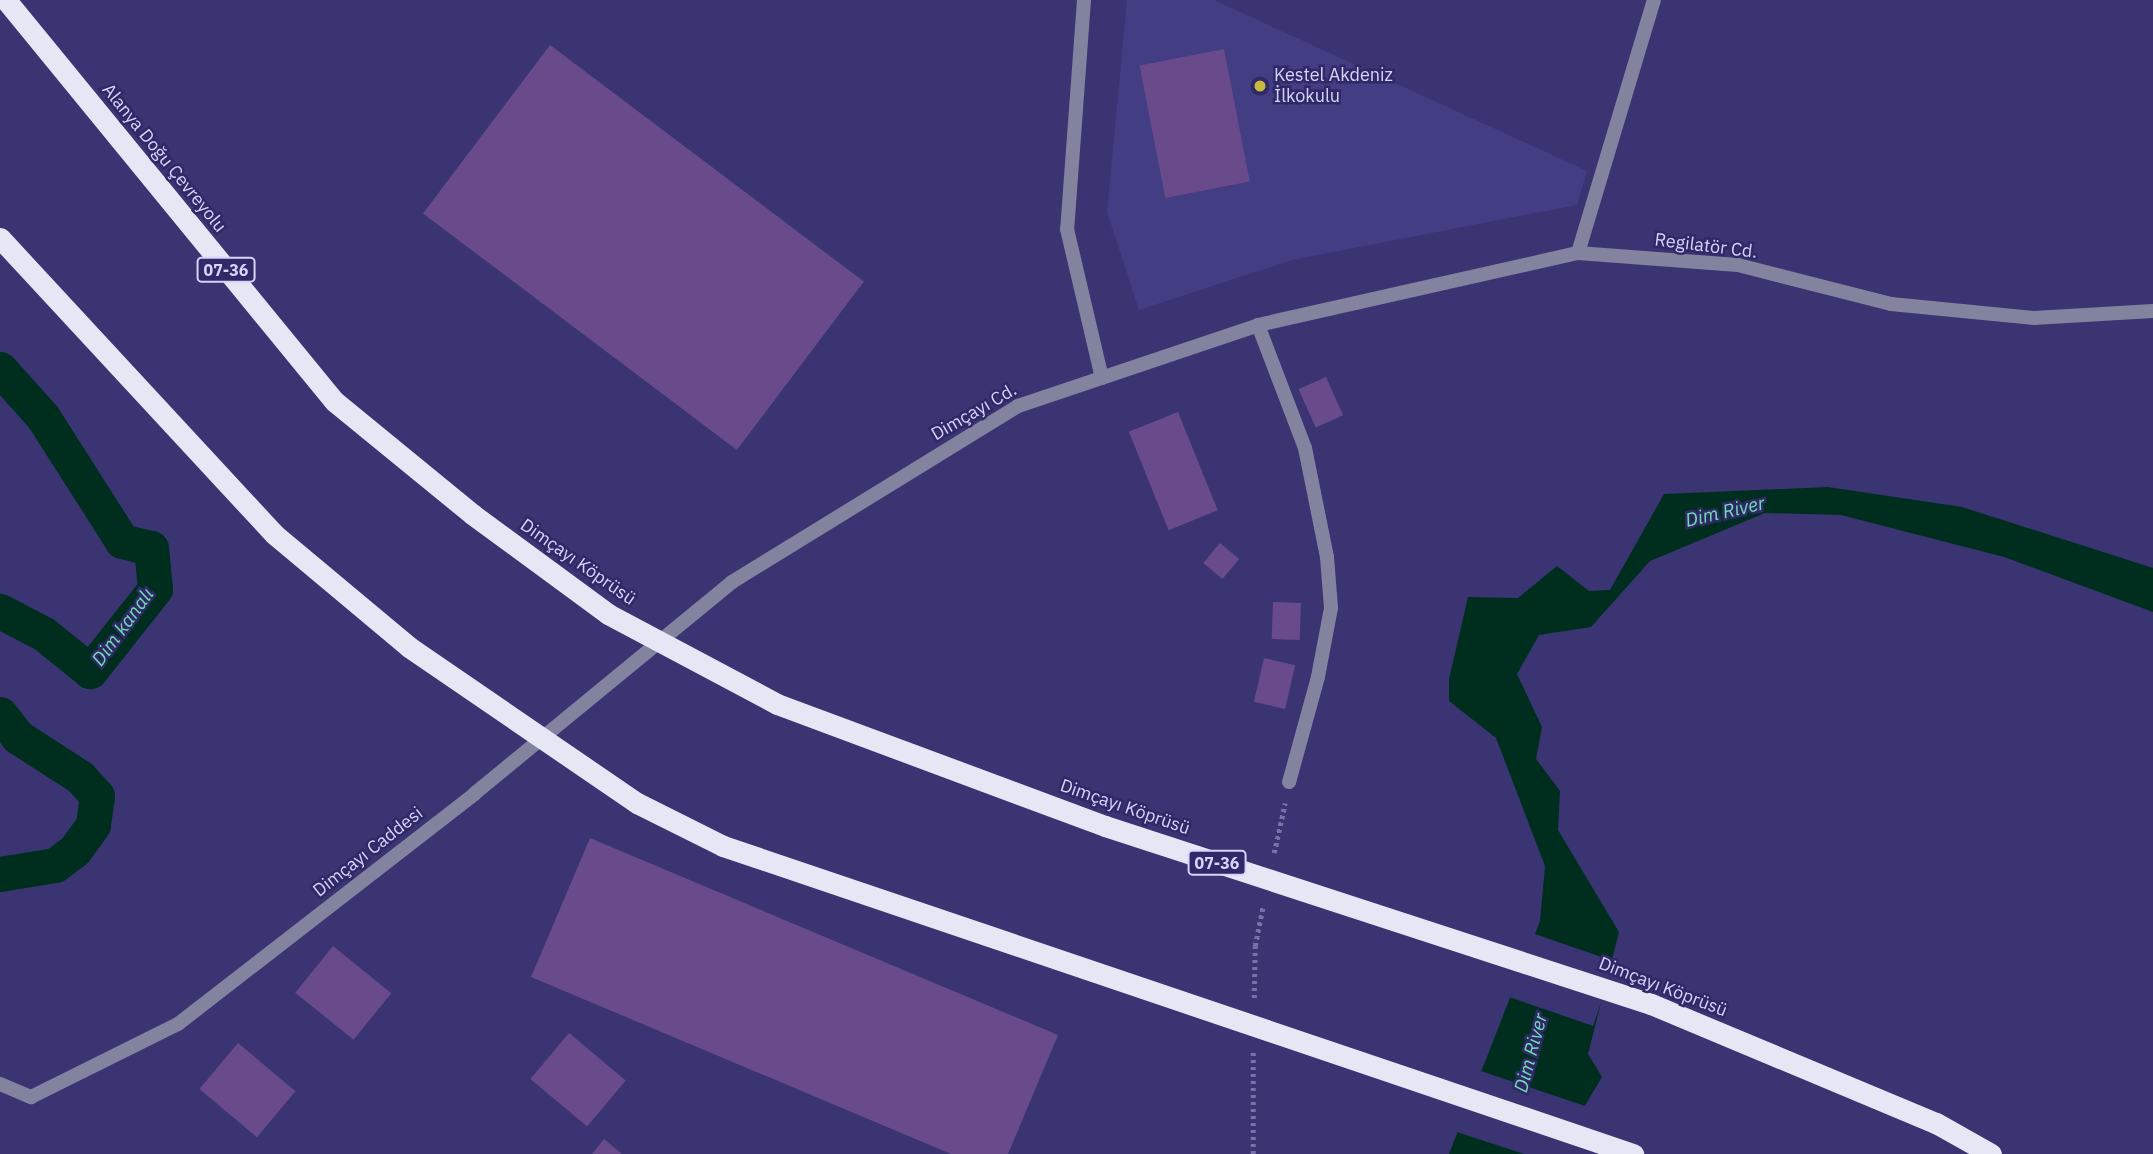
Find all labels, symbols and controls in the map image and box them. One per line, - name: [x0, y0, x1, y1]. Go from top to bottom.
- place label: Kestel Akdeniz İlkokulu: [1274, 65, 1393, 108]
- marker: Kestel Akdeniz İlkokulu: [1252, 78, 1268, 94]
- street label: Alanya Doğu Çevreyolu: [97, 79, 231, 237]
- street label: Regilatör Cd.: [1653, 229, 1759, 263]
- road number: 07-36: [196, 258, 256, 282]
- street label: Dimçayı Cd.: [927, 379, 1021, 445]
- water label: Dim River: [1683, 492, 1767, 532]
- street label: Dimçayı Köprüsü: [516, 514, 640, 610]
- water label: Dim kanalı: [87, 584, 159, 670]
- street label: Dimçayı Köprüsü: [1057, 775, 1193, 839]
- street label: Dimçayı Caddesi: [309, 802, 427, 902]
- road number: 07-36: [1187, 850, 1247, 876]
- street label: Dimçayı Köprüsü: [1596, 953, 1730, 1021]
- water label: Dim River: [1510, 1011, 1552, 1095]

